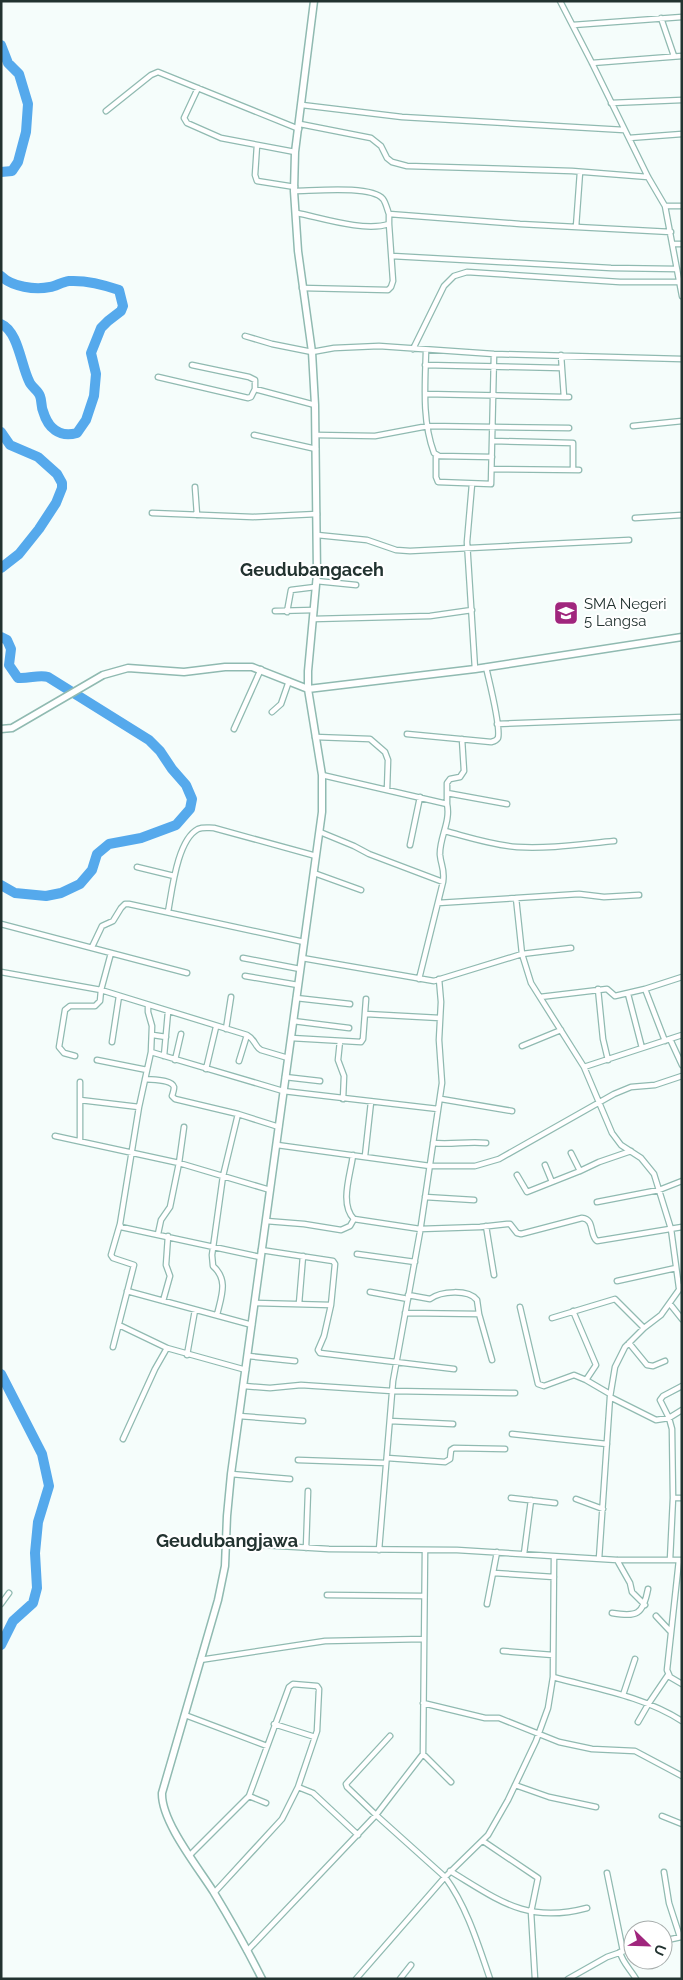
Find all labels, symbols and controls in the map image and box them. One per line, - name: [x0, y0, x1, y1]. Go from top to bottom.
- district label: Geudubangaceh: [240, 559, 384, 580]
- place label: SMA Negeri 5 Langsa: [584, 595, 667, 630]
- school or university icon: SMA Negeri 5 Langsa: [553, 600, 579, 626]
- district label: Geudubangjawa: [156, 1530, 298, 1551]
- north arrow: [623, 1920, 673, 1970]
- text: U: [651, 1942, 669, 1958]

